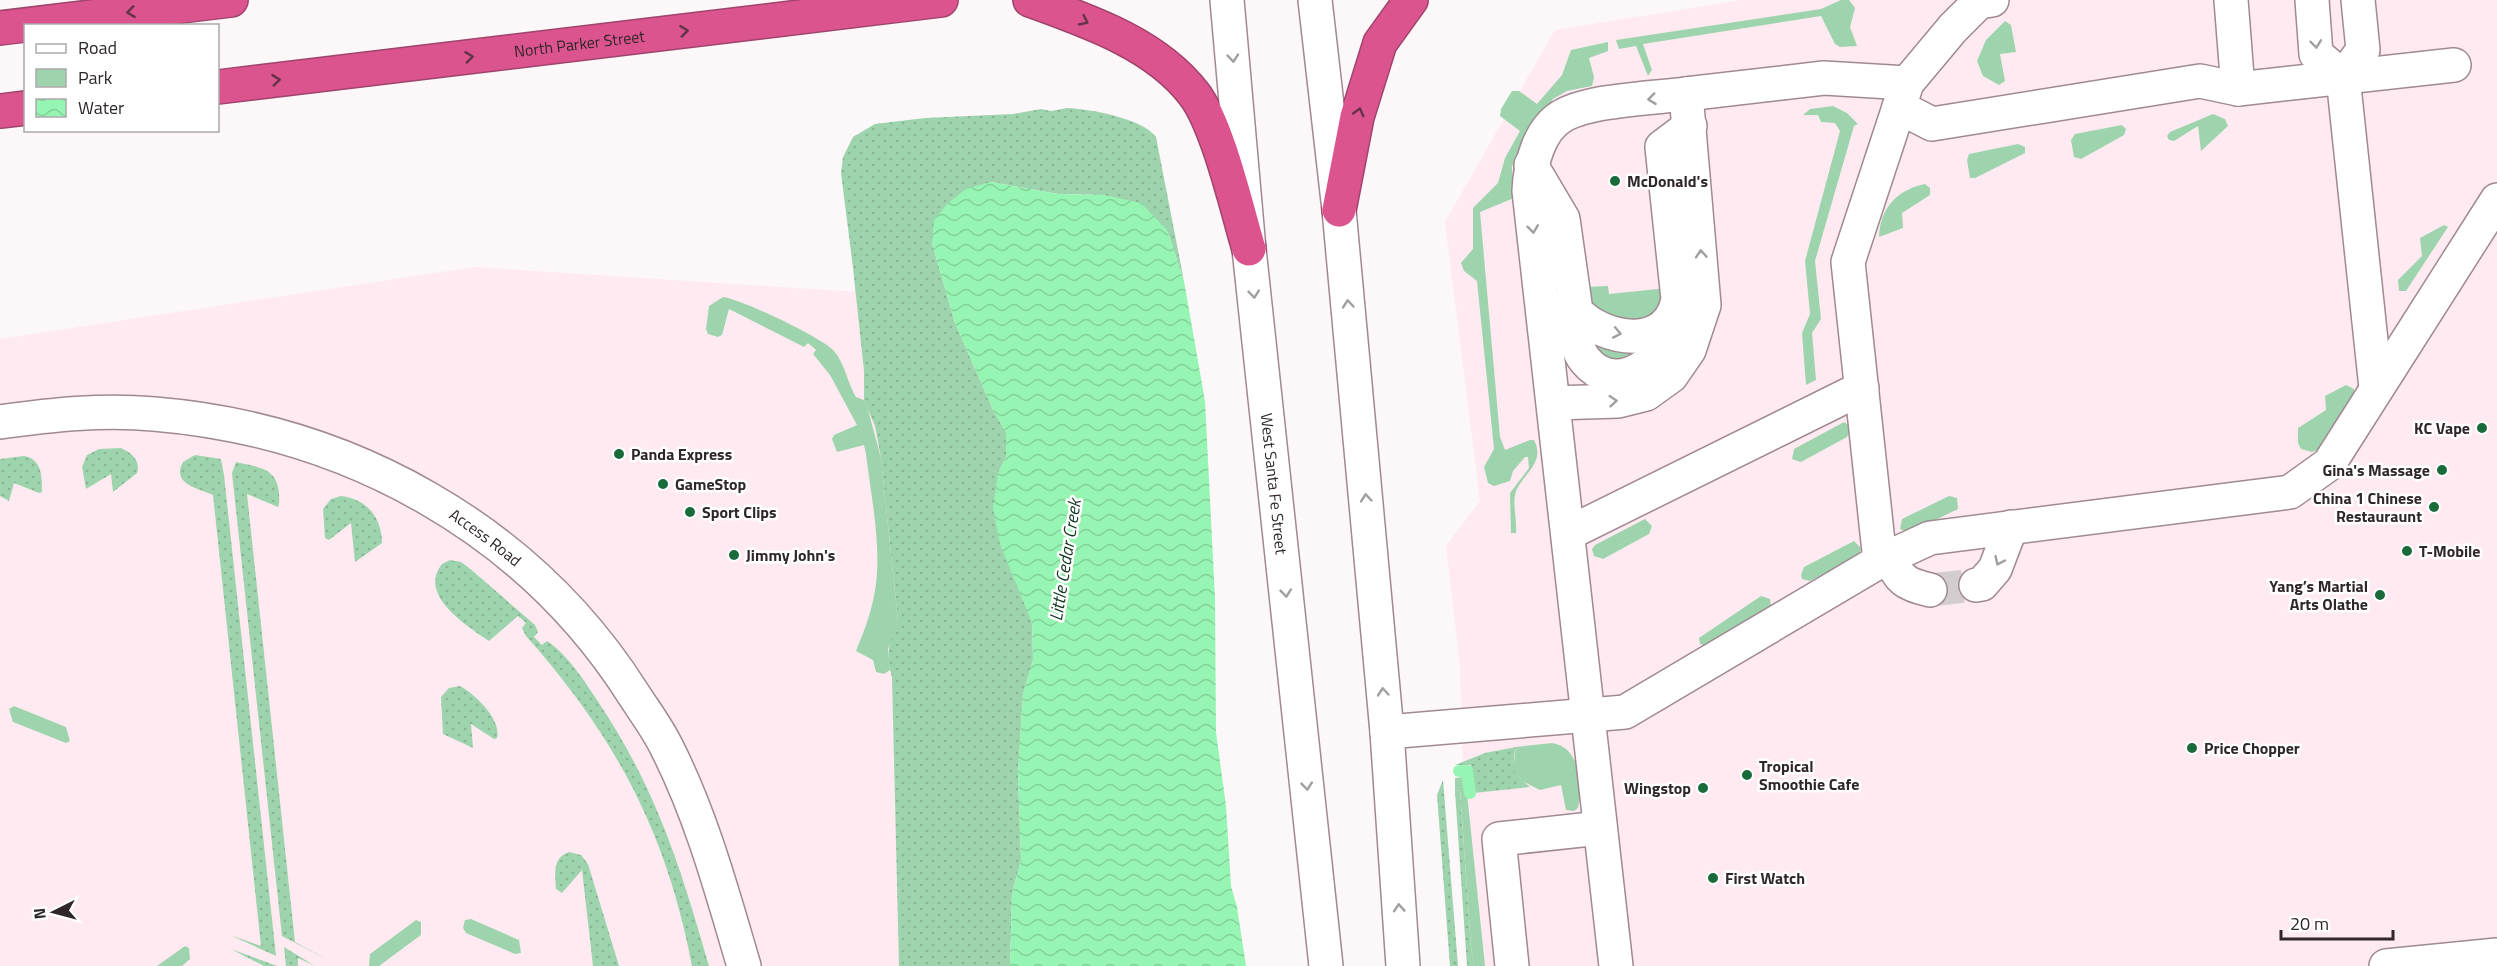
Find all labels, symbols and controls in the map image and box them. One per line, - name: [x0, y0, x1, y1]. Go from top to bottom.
- one-way arrow: [127, 5, 136, 17]
- one-way arrow: [1078, 14, 1089, 26]
- legend: [24, 24, 219, 132]
- street label: North Parker Street: [513, 24, 646, 63]
- one-way arrow: [679, 25, 688, 38]
- text: Road: [78, 34, 117, 61]
- one-way arrow: [2309, 39, 2322, 49]
- one-way arrow: [465, 51, 474, 64]
- one-way arrow: [1226, 54, 1239, 63]
- text: Park: [78, 64, 113, 91]
- one-way arrow: [271, 74, 280, 87]
- one-way arrow: [1648, 92, 1657, 104]
- text: Water: [78, 94, 124, 121]
- one-way arrow: [1352, 107, 1364, 117]
- place label: McDonald's: [1627, 169, 1708, 193]
- marker: McDonald's: [1608, 174, 1622, 188]
- one-way arrow: [1527, 224, 1539, 233]
- one-way arrow: [1695, 250, 1708, 259]
- one-way arrow: [1247, 290, 1260, 299]
- one-way arrow: [1342, 299, 1355, 308]
- one-way arrow: [1612, 326, 1622, 339]
- one-way arrow: [1608, 395, 1617, 408]
- street label: West Santa Fe Street: [1255, 412, 1294, 556]
- place label: KC Vape: [2414, 416, 2470, 440]
- marker: KC Vape: [2475, 421, 2489, 435]
- place label: Panda Express: [631, 442, 732, 466]
- marker: Panda Express: [612, 447, 626, 461]
- place label: Gina's Massage: [2322, 458, 2430, 482]
- marker: Gina's Massage: [2435, 463, 2449, 477]
- place label: GameStop: [675, 472, 746, 496]
- marker: GameStop: [656, 477, 670, 491]
- place label: China 1 Chinese Restauraunt: [2313, 486, 2422, 528]
- one-way arrow: [1360, 494, 1373, 503]
- water label: Little Cedar Creek: [1042, 495, 1088, 623]
- place label: Sport Clips: [702, 500, 777, 524]
- marker: China 1 Chinese Restauraunt: [2427, 500, 2441, 514]
- street label: Access Road: [445, 502, 527, 572]
- marker: Sport Clips: [683, 505, 697, 519]
- place label: T-Mobile: [2419, 539, 2481, 563]
- place label: Jimmy John's: [746, 543, 835, 567]
- marker: T-Mobile: [2400, 544, 2414, 558]
- marker: Jimmy John's: [727, 548, 741, 562]
- one-way arrow: [1994, 554, 2006, 565]
- place label: Yang’s Martial Arts Olathe: [2269, 574, 2368, 616]
- one-way arrow: [1279, 588, 1292, 597]
- marker: Yang’s Martial Arts Olathe: [2373, 588, 2387, 602]
- one-way arrow: [1377, 688, 1390, 697]
- place label: Price Chopper: [2204, 736, 2300, 760]
- marker: Price Chopper: [2185, 741, 2199, 755]
- place label: Tropical Smoothie Cafe: [1759, 754, 1859, 796]
- marker: Tropical Smoothie Cafe: [1740, 768, 1754, 782]
- place label: Wingstop: [1624, 776, 1691, 800]
- marker: Wingstop: [1696, 781, 1710, 795]
- one-way arrow: [1300, 782, 1313, 791]
- place label: First Watch: [1725, 866, 1805, 890]
- marker: First Watch: [1706, 871, 1720, 885]
- north arrow: [24, 882, 84, 942]
- one-way arrow: [1393, 903, 1406, 912]
- scale bar: [2281, 903, 2394, 941]
- text: N: [27, 907, 52, 920]
- text: 20 m: [2290, 910, 2329, 937]

